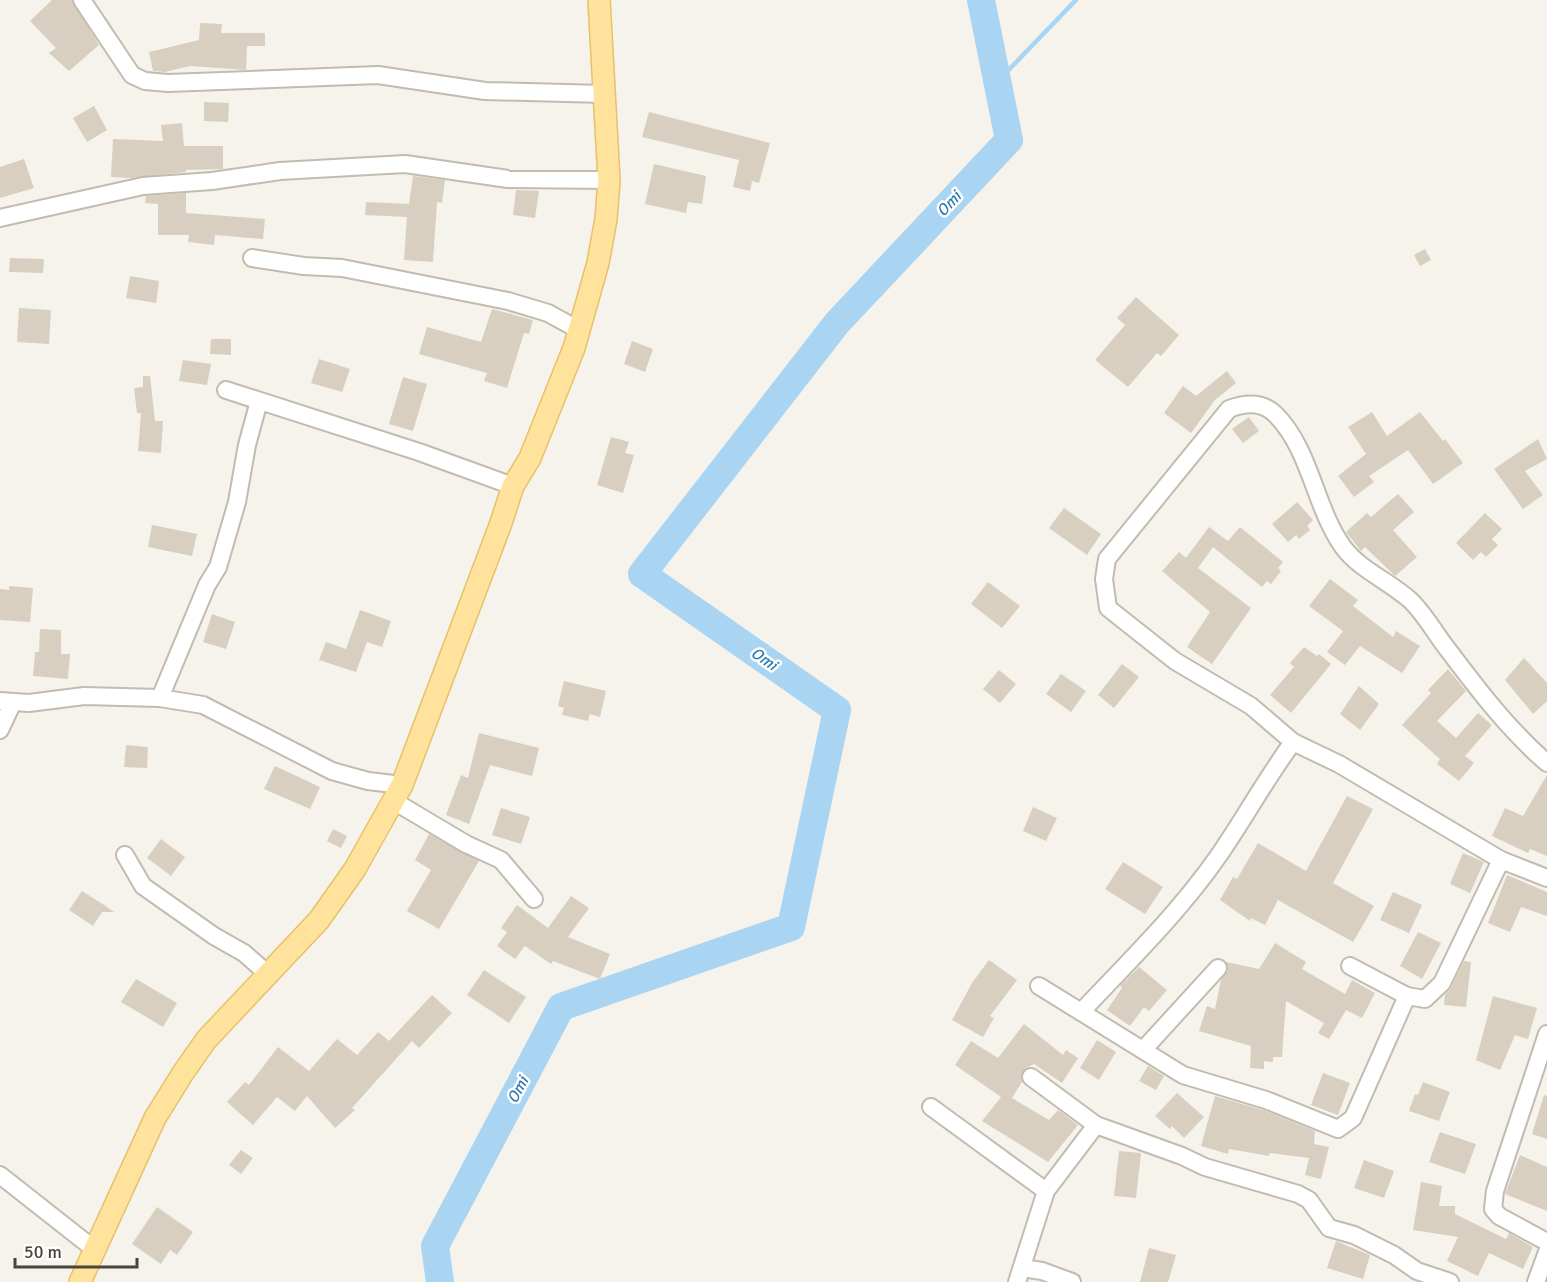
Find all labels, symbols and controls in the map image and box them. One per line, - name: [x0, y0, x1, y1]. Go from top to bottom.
- water label: Omi: [932, 186, 967, 221]
- water label: Omi: [747, 643, 782, 676]
- water label: Omi: [503, 1072, 534, 1107]
- scale bar: [15, 1231, 136, 1269]
- text: 50 m: [24, 1241, 62, 1263]

